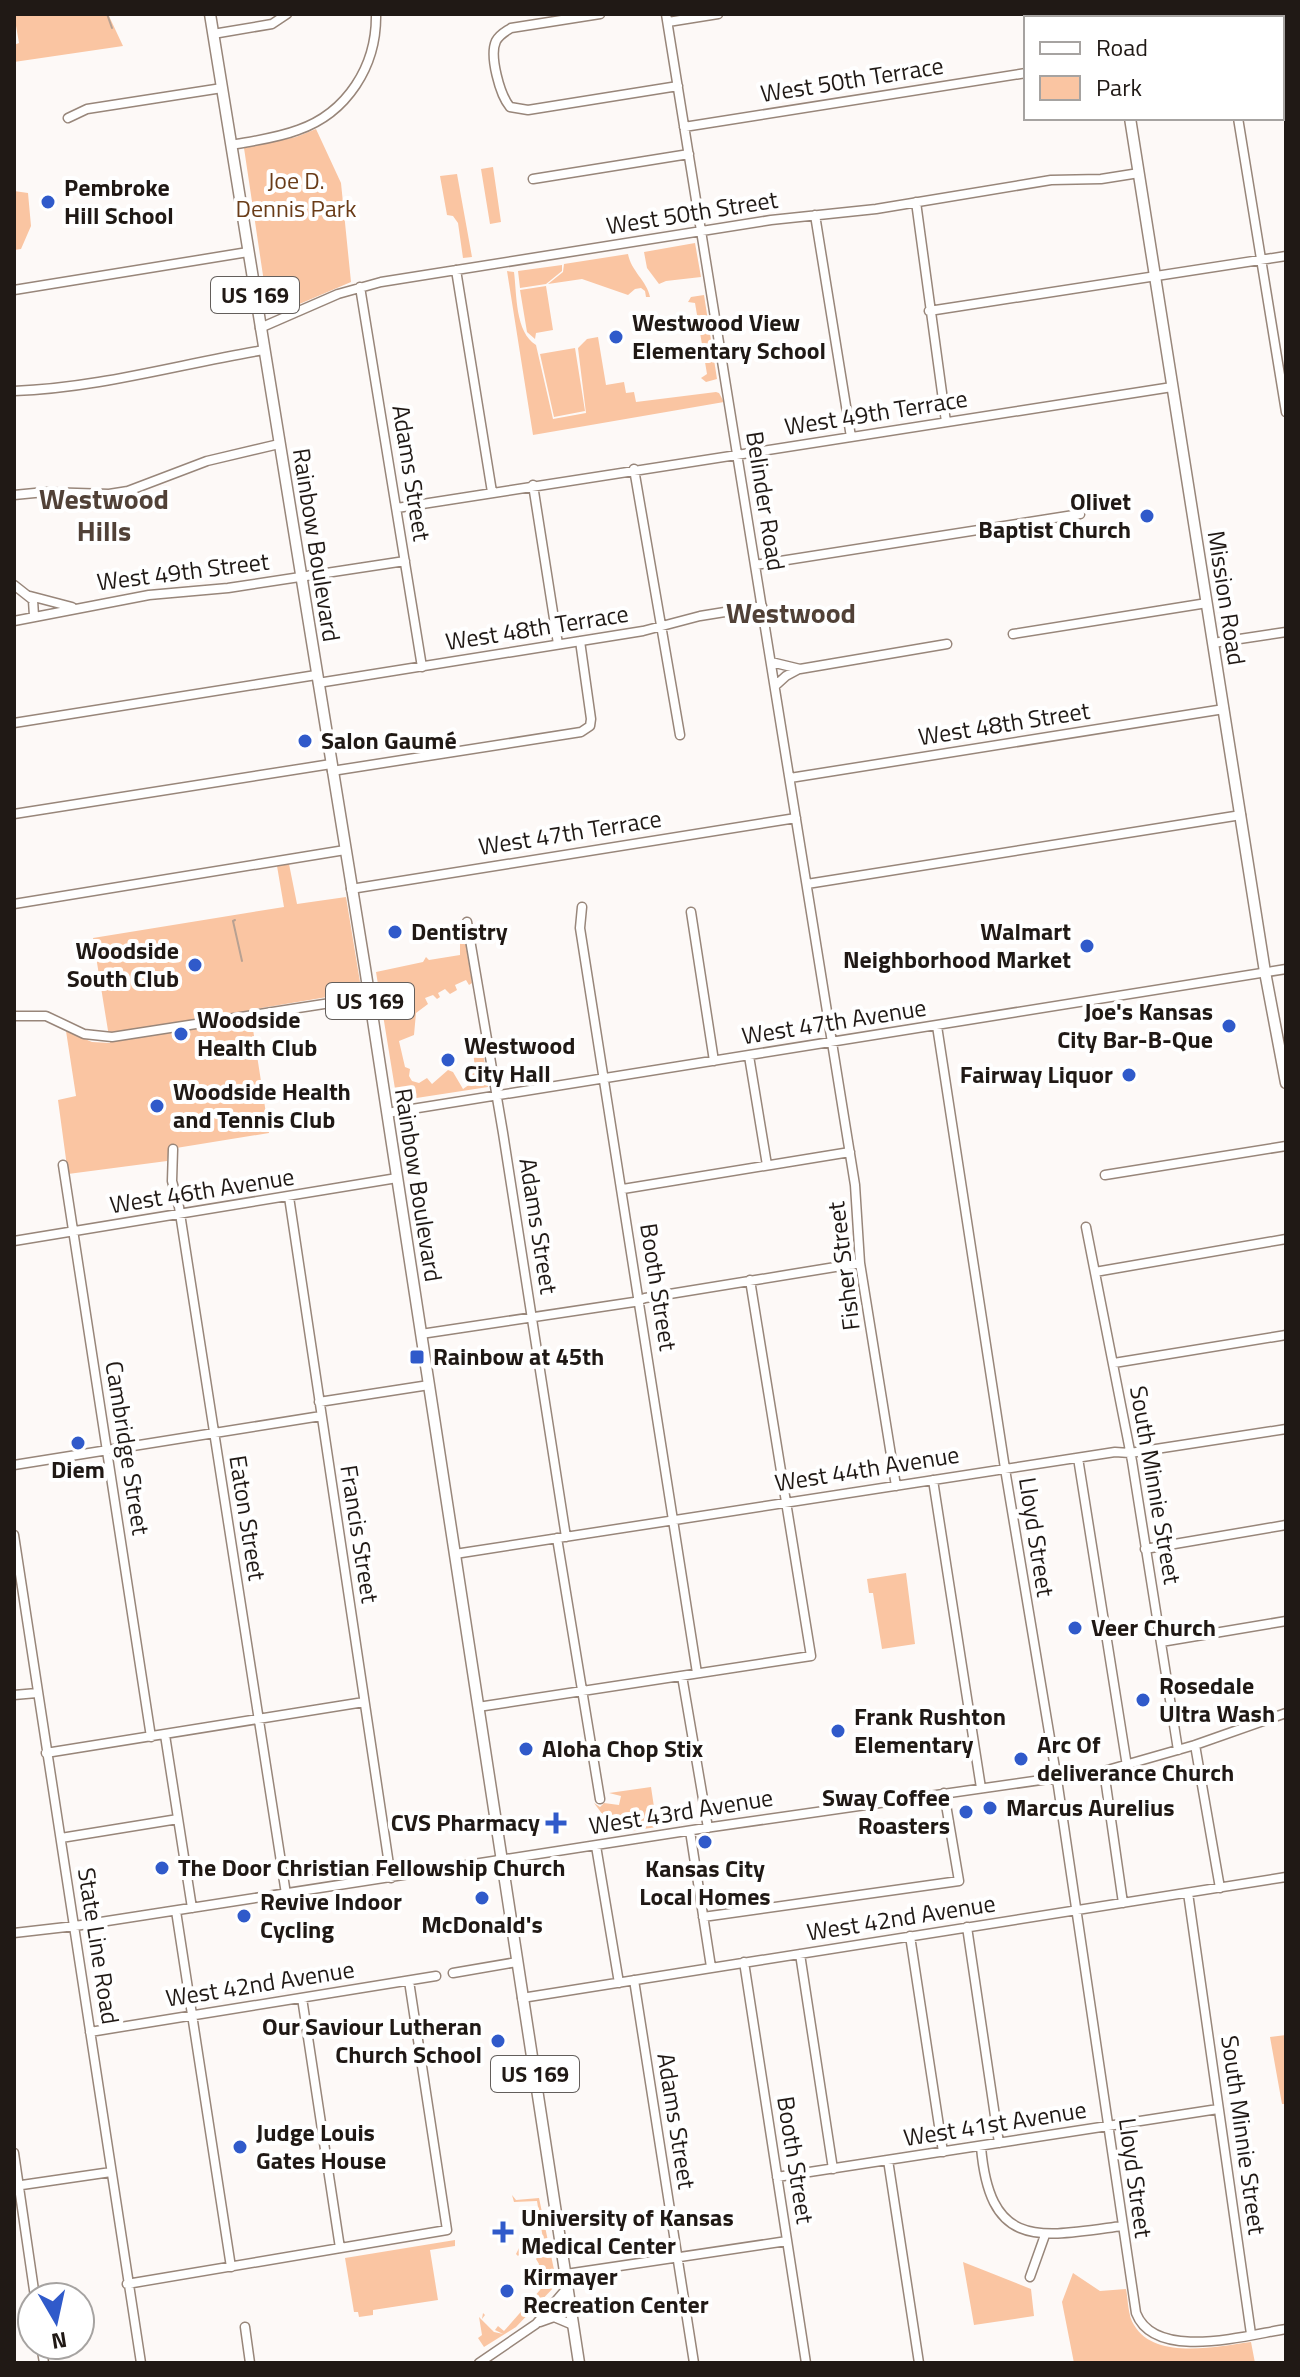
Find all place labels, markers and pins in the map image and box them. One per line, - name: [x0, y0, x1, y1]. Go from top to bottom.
- place label: Pembroke Hill School: [64, 169, 174, 233]
- marker: Pembroke Hill School: [39, 193, 57, 211]
- place label: Westwood View Elementary School: [632, 304, 826, 368]
- marker: Westwood View Elementary School: [607, 328, 625, 346]
- place label: Olivet Baptist Church: [978, 483, 1131, 547]
- marker: Olivet Baptist Church: [1138, 507, 1156, 525]
- place label: Salon Gaumé: [321, 722, 457, 758]
- marker: Salon Gaumé: [296, 732, 314, 750]
- place label: Dentistry: [411, 913, 508, 949]
- place label: Walmart Neighborhood Market: [843, 913, 1071, 977]
- marker: Dentistry: [386, 923, 404, 941]
- place label: Woodside South Club: [67, 932, 179, 996]
- marker: Walmart Neighborhood Market: [1078, 937, 1096, 955]
- marker: Woodside South Club: [186, 956, 204, 974]
- place label: Joe's Kansas City Bar-B-Que: [1057, 993, 1213, 1057]
- place label: Woodside Health Club: [197, 1001, 317, 1065]
- marker: Joe's Kansas City Bar-B-Que: [1220, 1017, 1238, 1035]
- marker: Woodside Health Club: [172, 1025, 190, 1043]
- place label: Westwood City Hall: [464, 1027, 575, 1091]
- marker: Westwood City Hall: [439, 1051, 457, 1069]
- place label: Fairway Liquor: [960, 1056, 1113, 1092]
- marker: Fairway Liquor: [1120, 1066, 1138, 1084]
- place label: Woodside Health and Tennis Club: [173, 1073, 351, 1137]
- marker: Woodside Health and Tennis Club: [148, 1097, 166, 1115]
- place label: Rainbow at 45th: [433, 1338, 604, 1374]
- marker: Rainbow at 45th: [408, 1348, 426, 1366]
- marker: Diem: [69, 1434, 87, 1452]
- place label: Diem: [51, 1451, 105, 1487]
- place label: Veer Church: [1091, 1609, 1216, 1645]
- marker: Veer Church: [1066, 1619, 1084, 1637]
- place label: Rosedale Ultra Wash: [1159, 1667, 1275, 1731]
- marker: Rosedale Ultra Wash: [1134, 1691, 1152, 1709]
- place label: Frank Rushton Elementary: [854, 1698, 1006, 1762]
- marker: Frank Rushton Elementary: [829, 1722, 847, 1740]
- place label: Arc Of deliverance Church: [1037, 1726, 1234, 1790]
- place label: Aloha Chop Stix: [542, 1730, 704, 1766]
- marker: Aloha Chop Stix: [517, 1740, 535, 1758]
- marker: Arc Of deliverance Church: [1012, 1750, 1030, 1768]
- place label: Sway Coffee Roasters: [822, 1779, 950, 1843]
- place label: Marcus Aurelius: [1006, 1789, 1175, 1825]
- marker: Marcus Aurelius: [981, 1799, 999, 1817]
- marker: Sway Coffee Roasters: [957, 1803, 975, 1821]
- place label: CVS Pharmacy: [391, 1804, 540, 1840]
- marker: CVS Pharmacy: [547, 1814, 565, 1832]
- marker: Kansas City Local Homes: [696, 1833, 714, 1851]
- place label: The Door Christian Fellowship Church: [178, 1849, 565, 1885]
- place label: Kansas City Local Homes: [639, 1850, 771, 1914]
- marker: The Door Christian Fellowship Church: [153, 1859, 171, 1877]
- place label: Revive Indoor Cycling: [260, 1883, 402, 1947]
- marker: McDonald's: [473, 1889, 491, 1907]
- place label: McDonald's: [421, 1906, 543, 1942]
- marker: Revive Indoor Cycling: [235, 1907, 253, 1925]
- place label: Our Saviour Lutheran Church School: [262, 2008, 482, 2072]
- marker: Our Saviour Lutheran Church School: [489, 2032, 507, 2050]
- place label: Judge Louis Gates House: [256, 2114, 386, 2178]
- marker: Judge Louis Gates House: [231, 2138, 249, 2156]
- place label: University of Kansas Medical Center: [521, 2199, 734, 2263]
- marker: University of Kansas Medical Center: [492, 2221, 514, 2243]
- place label: Kirmayer Recreation Center: [523, 2258, 709, 2322]
- marker: Kirmayer Recreation Center: [498, 2282, 516, 2300]

